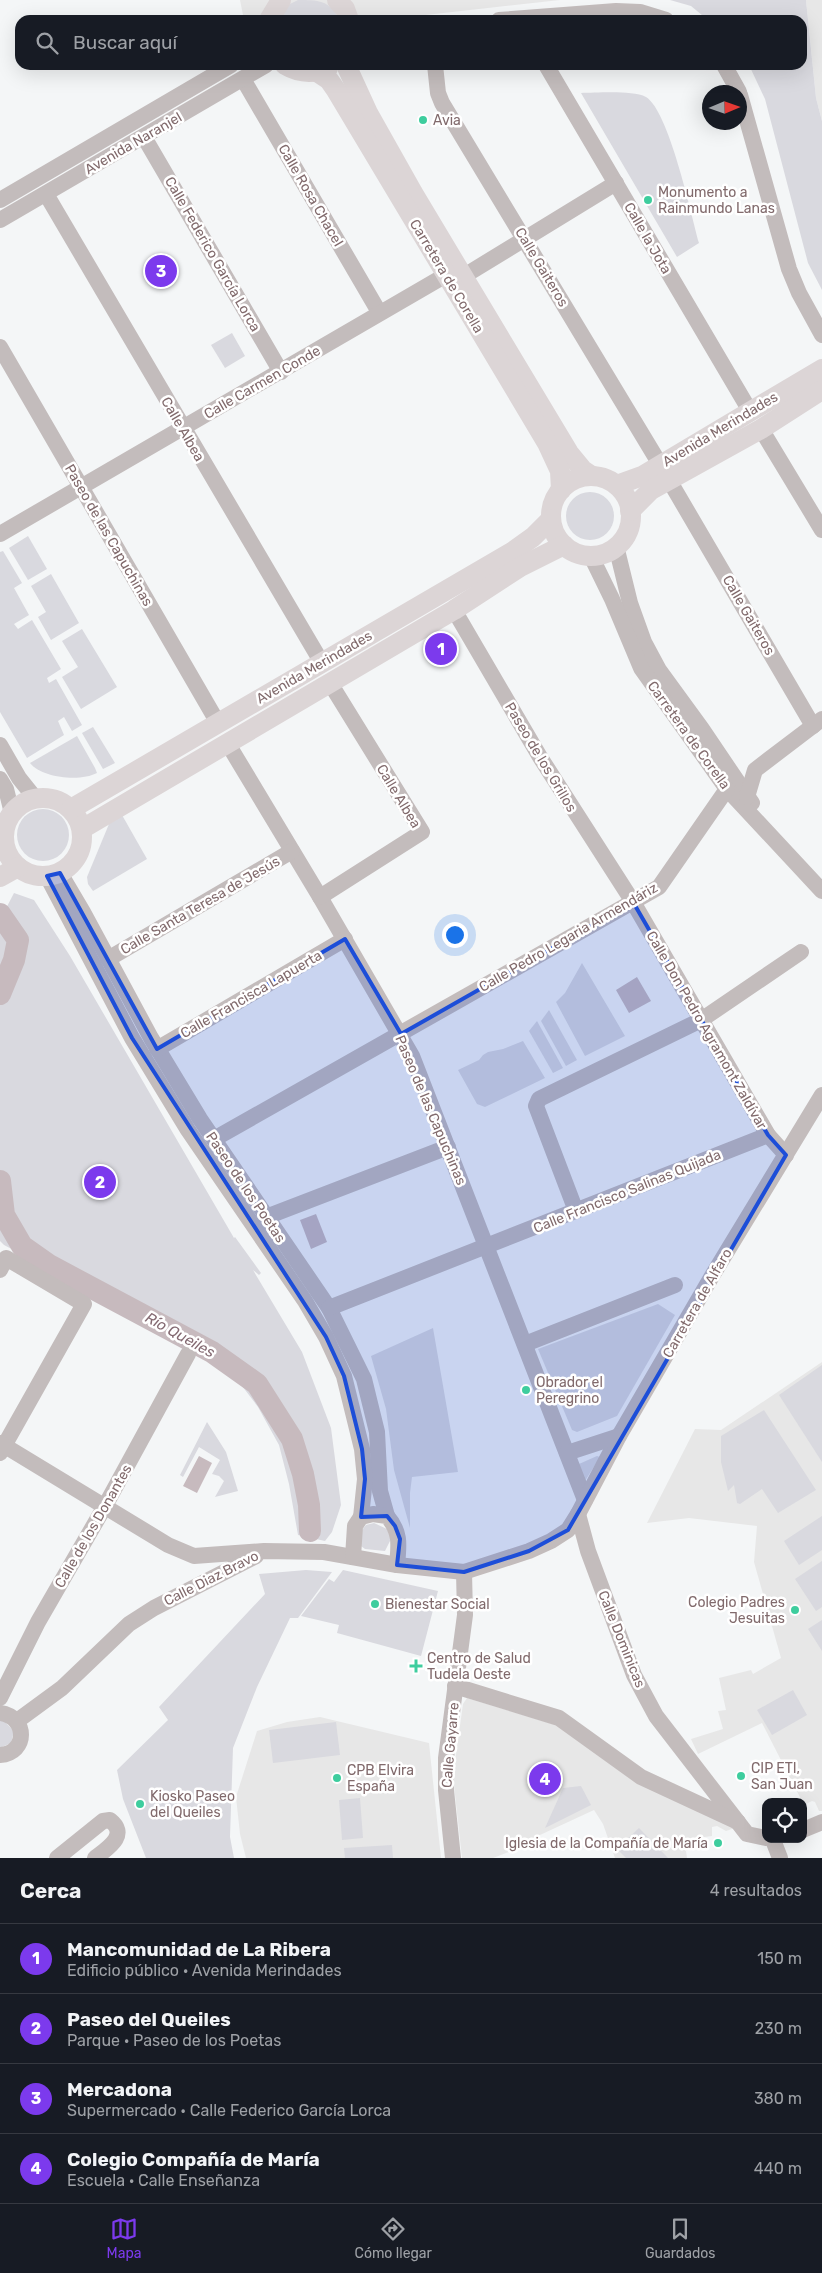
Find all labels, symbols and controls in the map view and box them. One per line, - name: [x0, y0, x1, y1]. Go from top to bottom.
- search box: [15, 15, 807, 70]
- icon: search: [33, 29, 61, 57]
- text: Buscar aquí: [73, 31, 177, 54]
- north arrow: [702, 85, 747, 130]
- street label: Avenida Naranjel: [82, 109, 185, 178]
- place label: Avia: [433, 112, 461, 129]
- marker: Avia: [417, 114, 429, 126]
- street label: Calle Rosa Chacel: [274, 141, 347, 249]
- street label: Calle Federico García Lorca: [161, 174, 264, 335]
- place label: Monumento a Rainmundo Lanas: [658, 184, 775, 217]
- marker: Monumento a Rainmundo Lanas: [642, 194, 654, 206]
- street label: Calle la Jota: [620, 199, 675, 277]
- street label: Carretera de Corella: [406, 216, 487, 336]
- street label: Calle Gaiteros: [511, 225, 572, 310]
- pin: 3: [145, 252, 177, 290]
- street label: Calle Carmen Conde: [201, 342, 324, 423]
- street label: Avenida Merindades: [660, 388, 781, 470]
- street label: Calle Albea: [157, 394, 208, 464]
- street label: Paseo de las Capuchinas: [61, 461, 156, 609]
- street label: Calle Gaiteros: [719, 572, 778, 658]
- street label: Avenida Merindades: [253, 627, 375, 708]
- pin: 1: [425, 630, 457, 668]
- street label: Carretera de Corella: [644, 678, 734, 793]
- street label: Paseo de los Grillos: [501, 699, 580, 815]
- street label: Calle Albea: [373, 761, 424, 831]
- street label: Calle Santa Teresa de Jesús: [118, 853, 283, 958]
- street label: Calle Pedro Legaria Armendáriz: [476, 879, 661, 996]
- your location: [442, 922, 468, 948]
- street label: Calle Don Pedro Agramont Zaldívar: [643, 928, 771, 1133]
- street label: Calle Francisca Lapuerta: [178, 947, 325, 1042]
- street label: Paseo de las Capuchinas: [391, 1033, 470, 1188]
- street label: Paseo de los Poetas: [202, 1129, 289, 1246]
- street label: Calle Francisco Salinas Quijada: [531, 1146, 723, 1237]
- pin: 2: [84, 1163, 116, 1201]
- street label: Carretera de Alfaro: [659, 1246, 736, 1361]
- water label: Río Queiles: [142, 1309, 218, 1362]
- place label: Obrador el Peregrino: [536, 1374, 603, 1407]
- marker: Obrador el Peregrino: [520, 1384, 532, 1396]
- street label: Calle de los Donantes: [51, 1462, 136, 1591]
- street label: Calle Diaz Bravo: [161, 1547, 261, 1610]
- street label: Calle Dominicas: [594, 1588, 649, 1690]
- place label: Colegio Padres Jesuitas: [688, 1594, 785, 1627]
- place label: Bienestar Social: [385, 1596, 490, 1613]
- marker: Bienestar Social: [369, 1598, 381, 1610]
- marker: Colegio Padres Jesuitas: [789, 1604, 801, 1616]
- place label: Centro de Salud Tudela Oeste: [427, 1650, 531, 1683]
- marker: Centro de Salud Tudela Oeste: [409, 1659, 423, 1673]
- street label: Calle Gayarre: [438, 1701, 463, 1789]
- pin: 4: [529, 1760, 561, 1798]
- place label: CIP ETI, San Juan: [751, 1760, 813, 1793]
- place label: CPB Elvira España: [347, 1762, 414, 1795]
- marker: CIP ETI, San Juan: [735, 1770, 747, 1782]
- marker: CPB Elvira España: [331, 1772, 343, 1784]
- place label: Kiosko Paseo del Queiles: [150, 1788, 235, 1821]
- marker: Kiosko Paseo del Queiles: [134, 1798, 146, 1810]
- map controls: [762, 1798, 807, 1843]
- button: locate: [762, 1798, 807, 1843]
- place label: Iglesia de la Compañía de María: [505, 1835, 708, 1852]
- marker: Iglesia de la Compañía de María: [712, 1837, 724, 1849]
- text: Cerca: [20, 1878, 81, 1903]
- text: 4 resultados: [710, 1881, 802, 1900]
- text: Mancomunidad de La Ribera: [67, 1938, 331, 1961]
- text: 1: [32, 1949, 40, 1968]
- text: 150 m: [757, 1949, 802, 1968]
- text: Edificio público · Avenida Merindades: [67, 1961, 342, 1980]
- text: Paseo del Queiles: [67, 2008, 231, 2031]
- text: 2: [31, 2019, 41, 2038]
- text: 230 m: [755, 2019, 802, 2038]
- text: Parque · Paseo de los Poetas: [67, 2031, 281, 2050]
- text: Mercadona: [67, 2078, 172, 2101]
- text: 3: [31, 2089, 41, 2108]
- text: 380 m: [754, 2089, 802, 2108]
- text: Supermercado · Calle Federico García Lorca: [67, 2101, 391, 2120]
- text: Colegio Compañía de María: [67, 2148, 320, 2171]
- text: 4: [31, 2159, 41, 2178]
- text: 440 m: [754, 2159, 802, 2178]
- text: Escuela · Calle Enseñanza: [67, 2171, 260, 2190]
- tab: Mapa: [107, 2215, 141, 2262]
- tab: Cómo llegar: [355, 2215, 432, 2262]
- tab: Guardados: [645, 2215, 715, 2262]

